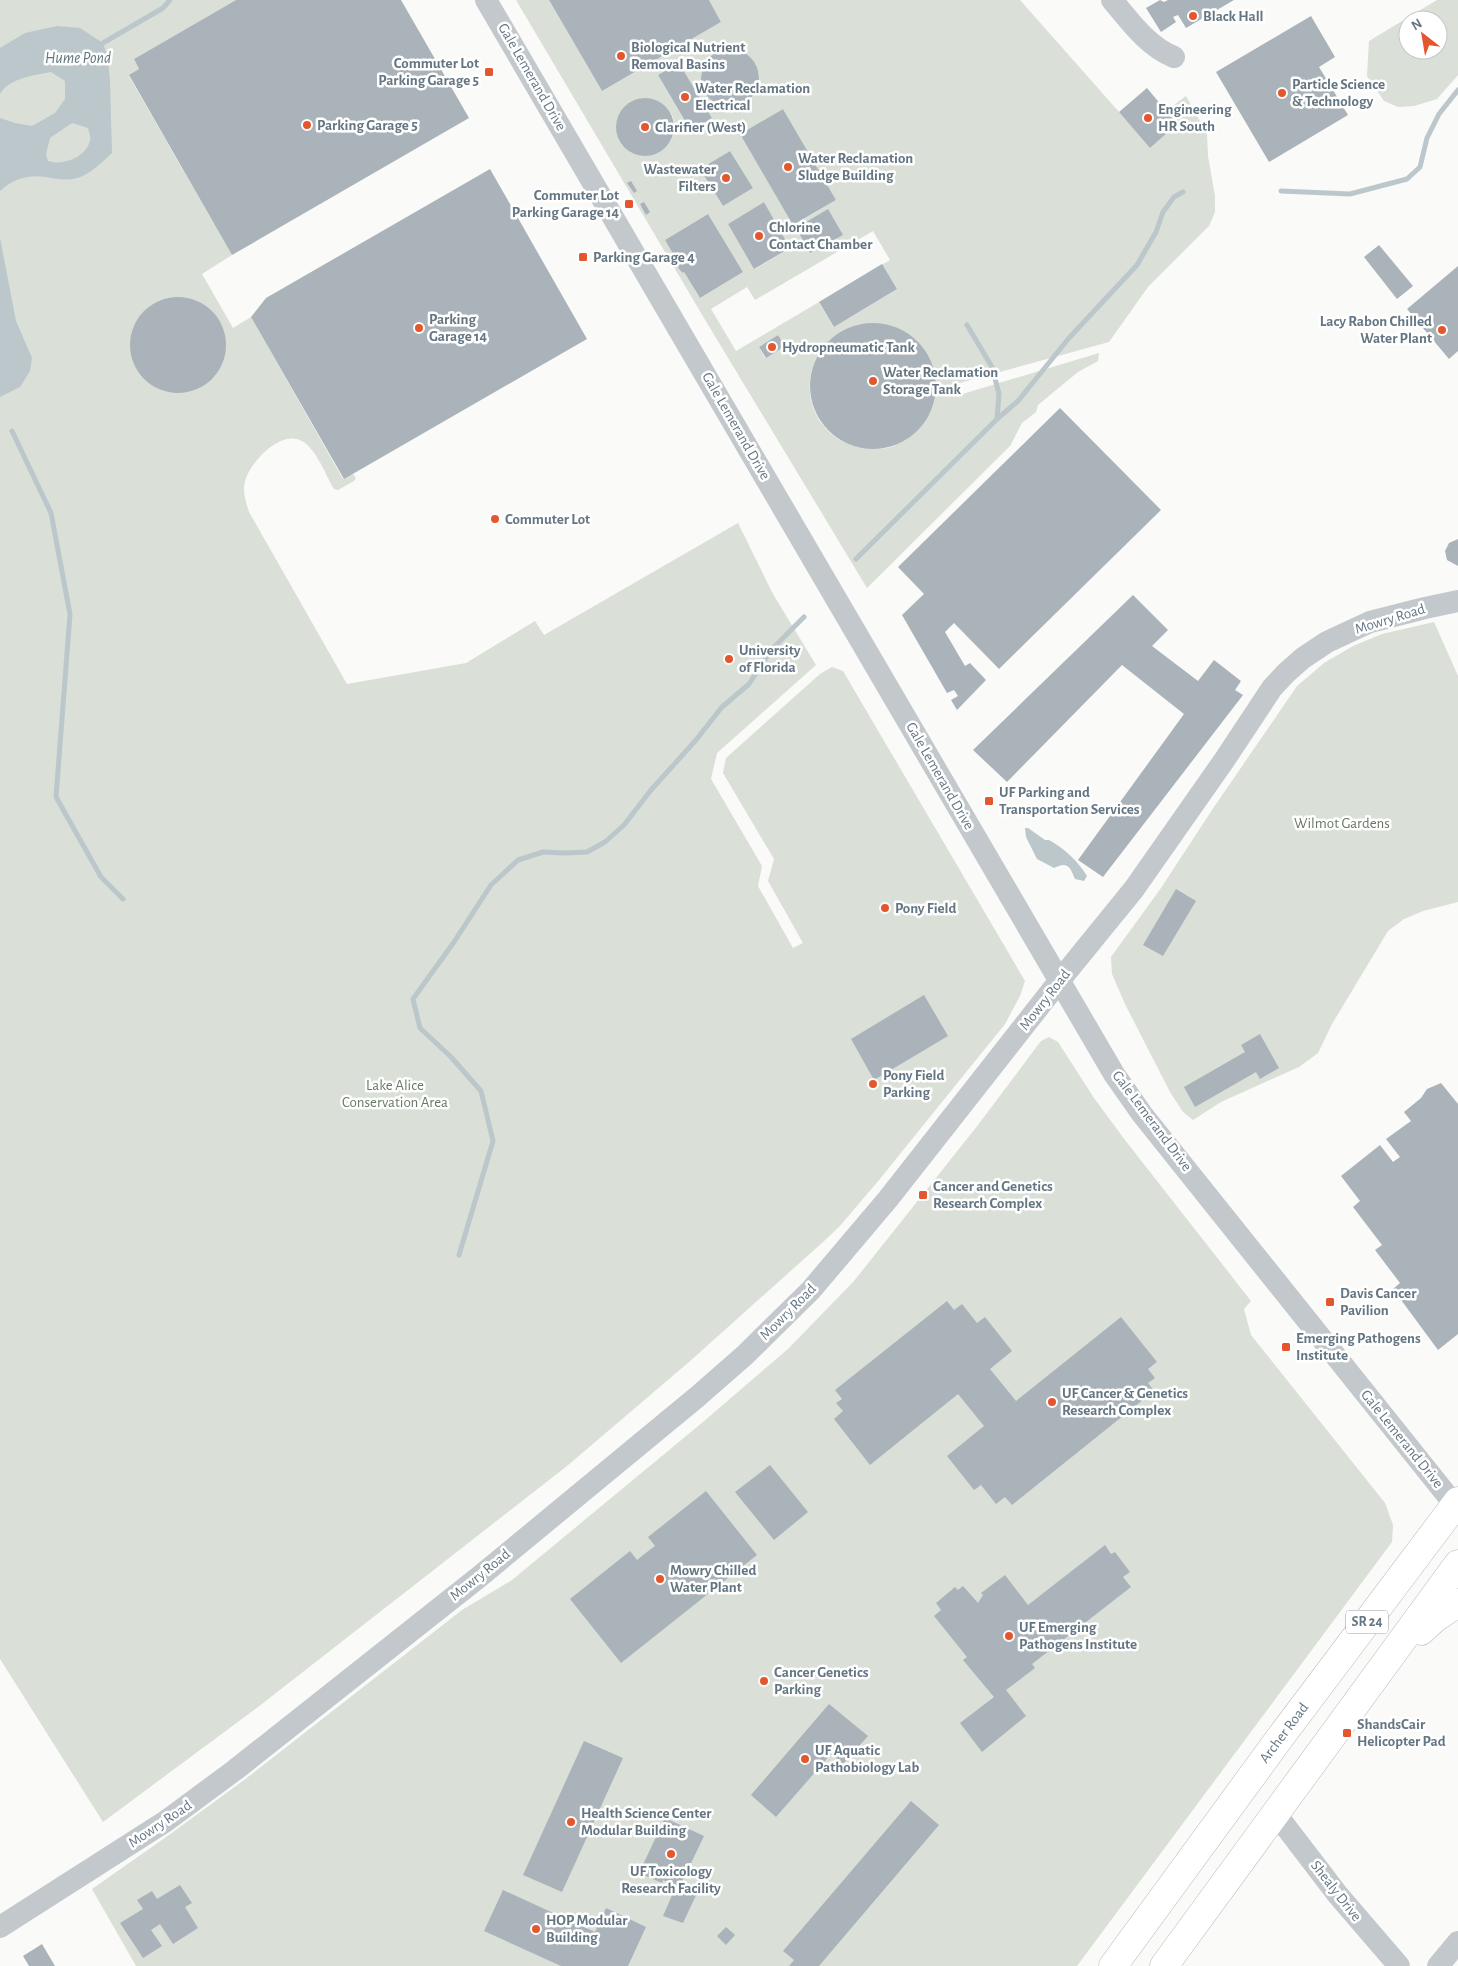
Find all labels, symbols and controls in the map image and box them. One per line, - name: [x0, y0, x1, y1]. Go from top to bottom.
- place label: Black Hall: [1203, 9, 1264, 24]
- marker: Black Hall: [1187, 10, 1199, 22]
- north arrow: [1398, 10, 1448, 60]
- text: N: [1409, 16, 1425, 33]
- street label: Gale Lemerand Drive: [495, 21, 569, 133]
- place label: Biological Nutrient Removal Basins: [631, 40, 745, 72]
- water label: Hume Pond: [45, 50, 111, 66]
- marker: Biological Nutrient Removal Basins: [615, 50, 627, 62]
- place label: Commuter Lot Parking Garage 5: [378, 56, 479, 88]
- marker: Commuter Lot Parking Garage 5: [483, 66, 495, 78]
- place label: Particle Science & Technology: [1292, 77, 1385, 109]
- place label: Water Reclamation Electrical: [695, 81, 810, 113]
- marker: Particle Science & Technology: [1276, 87, 1288, 99]
- marker: Water Reclamation Electrical: [679, 91, 691, 103]
- place label: Engineering HR South: [1158, 102, 1232, 134]
- marker: Engineering HR South: [1142, 112, 1154, 124]
- place label: Parking Garage 5: [317, 118, 418, 133]
- marker: Parking Garage 5: [301, 119, 313, 131]
- place label: Clarifier (West): [655, 120, 746, 135]
- marker: Clarifier (West): [639, 121, 651, 133]
- place label: Water Reclamation Sludge Building: [798, 151, 913, 183]
- marker: Water Reclamation Sludge Building: [782, 161, 794, 173]
- place label: Wastewater Filters: [644, 162, 717, 194]
- marker: Wastewater Filters: [720, 172, 732, 184]
- place label: Commuter Lot Parking Garage 14: [512, 188, 619, 220]
- marker: Commuter Lot Parking Garage 14: [623, 198, 635, 210]
- place label: Chlorine Contact Chamber: [769, 220, 873, 252]
- marker: Chlorine Contact Chamber: [753, 230, 765, 242]
- place label: Parking Garage 4: [593, 250, 695, 265]
- marker: Parking Garage 4: [577, 251, 589, 263]
- place label: Parking Garage 14: [429, 312, 487, 344]
- place label: Lacy Rabon Chilled Water Plant: [1320, 314, 1432, 346]
- marker: Parking Garage 14: [413, 322, 425, 334]
- marker: Lacy Rabon Chilled Water Plant: [1436, 324, 1448, 336]
- place label: Hydropneumatic Tank: [782, 340, 916, 355]
- marker: Hydropneumatic Tank: [766, 341, 778, 353]
- place label: Water Reclamation Storage Tank: [883, 365, 998, 397]
- street label: Gale Lemerand Drive: [699, 370, 773, 482]
- marker: Water Reclamation Storage Tank: [867, 375, 879, 387]
- place label: Commuter Lot: [505, 512, 590, 527]
- marker: Commuter Lot: [489, 513, 501, 525]
- street label: Mowry Road: [1353, 601, 1427, 637]
- place label: University of Florida: [739, 643, 801, 675]
- marker: University of Florida: [723, 653, 735, 665]
- street label: Gale Lemerand Drive: [903, 720, 977, 832]
- place label: UF Parking and Transportation Services: [999, 785, 1140, 817]
- marker: UF Parking and Transportation Services: [983, 795, 995, 807]
- park label: Wilmot Gardens: [1294, 816, 1390, 831]
- place label: Pony Field: [895, 901, 957, 916]
- marker: Pony Field: [879, 902, 891, 914]
- street label: Mowry Road: [1017, 967, 1073, 1033]
- place label: Pony Field Parking: [883, 1068, 945, 1100]
- street label: Gale Lemerand Drive: [1109, 1068, 1195, 1174]
- park label: Lake Alice Conservation Area: [342, 1078, 448, 1110]
- marker: Pony Field Parking: [867, 1078, 879, 1090]
- place label: Cancer and Genetics Research Complex: [933, 1179, 1053, 1211]
- marker: Cancer and Genetics Research Complex: [917, 1189, 929, 1201]
- street label: Mowry Road: [757, 1281, 819, 1343]
- place label: Davis Cancer Pavilion: [1340, 1286, 1417, 1318]
- marker: Davis Cancer Pavilion: [1324, 1296, 1336, 1308]
- place label: Emerging Pathogens Institute: [1296, 1331, 1421, 1363]
- marker: Emerging Pathogens Institute: [1280, 1341, 1292, 1353]
- place label: UF Cancer & Genetics Research Complex: [1062, 1386, 1188, 1418]
- street label: Gale Lemerand Drive: [1358, 1387, 1446, 1491]
- marker: UF Cancer & Genetics Research Complex: [1046, 1396, 1058, 1408]
- street label: Mowry Road: [447, 1546, 513, 1604]
- place label: Mowry Chilled Water Plant: [670, 1563, 756, 1595]
- marker: Mowry Chilled Water Plant: [654, 1573, 666, 1585]
- road number: SR 24: [1346, 1610, 1388, 1634]
- place label: UF Emerging Pathogens Institute: [1019, 1620, 1137, 1652]
- marker: UF Emerging Pathogens Institute: [1003, 1630, 1015, 1642]
- place label: Cancer Genetics Parking: [774, 1665, 869, 1697]
- marker: Cancer Genetics Parking: [758, 1675, 770, 1687]
- street label: Archer Road: [1257, 1700, 1311, 1766]
- place label: ShandsCair Helicopter Pad: [1357, 1717, 1446, 1749]
- marker: ShandsCair Helicopter Pad: [1341, 1727, 1353, 1739]
- place label: UF Aquatic Pathobiology Lab: [815, 1743, 919, 1775]
- marker: UF Aquatic Pathobiology Lab: [799, 1753, 811, 1765]
- street label: Mowry Road: [126, 1797, 194, 1851]
- place label: Health Science Center Modular Building: [581, 1806, 712, 1838]
- marker: Health Science Center Modular Building: [565, 1816, 577, 1828]
- marker: UF Toxicology Research Facility: [665, 1848, 677, 1860]
- street label: Shealy Drive: [1308, 1858, 1364, 1924]
- place label: UF Toxicology Research Facility: [621, 1864, 721, 1896]
- place label: HOP Modular Building: [546, 1913, 628, 1945]
- marker: HOP Modular Building: [530, 1923, 542, 1935]

